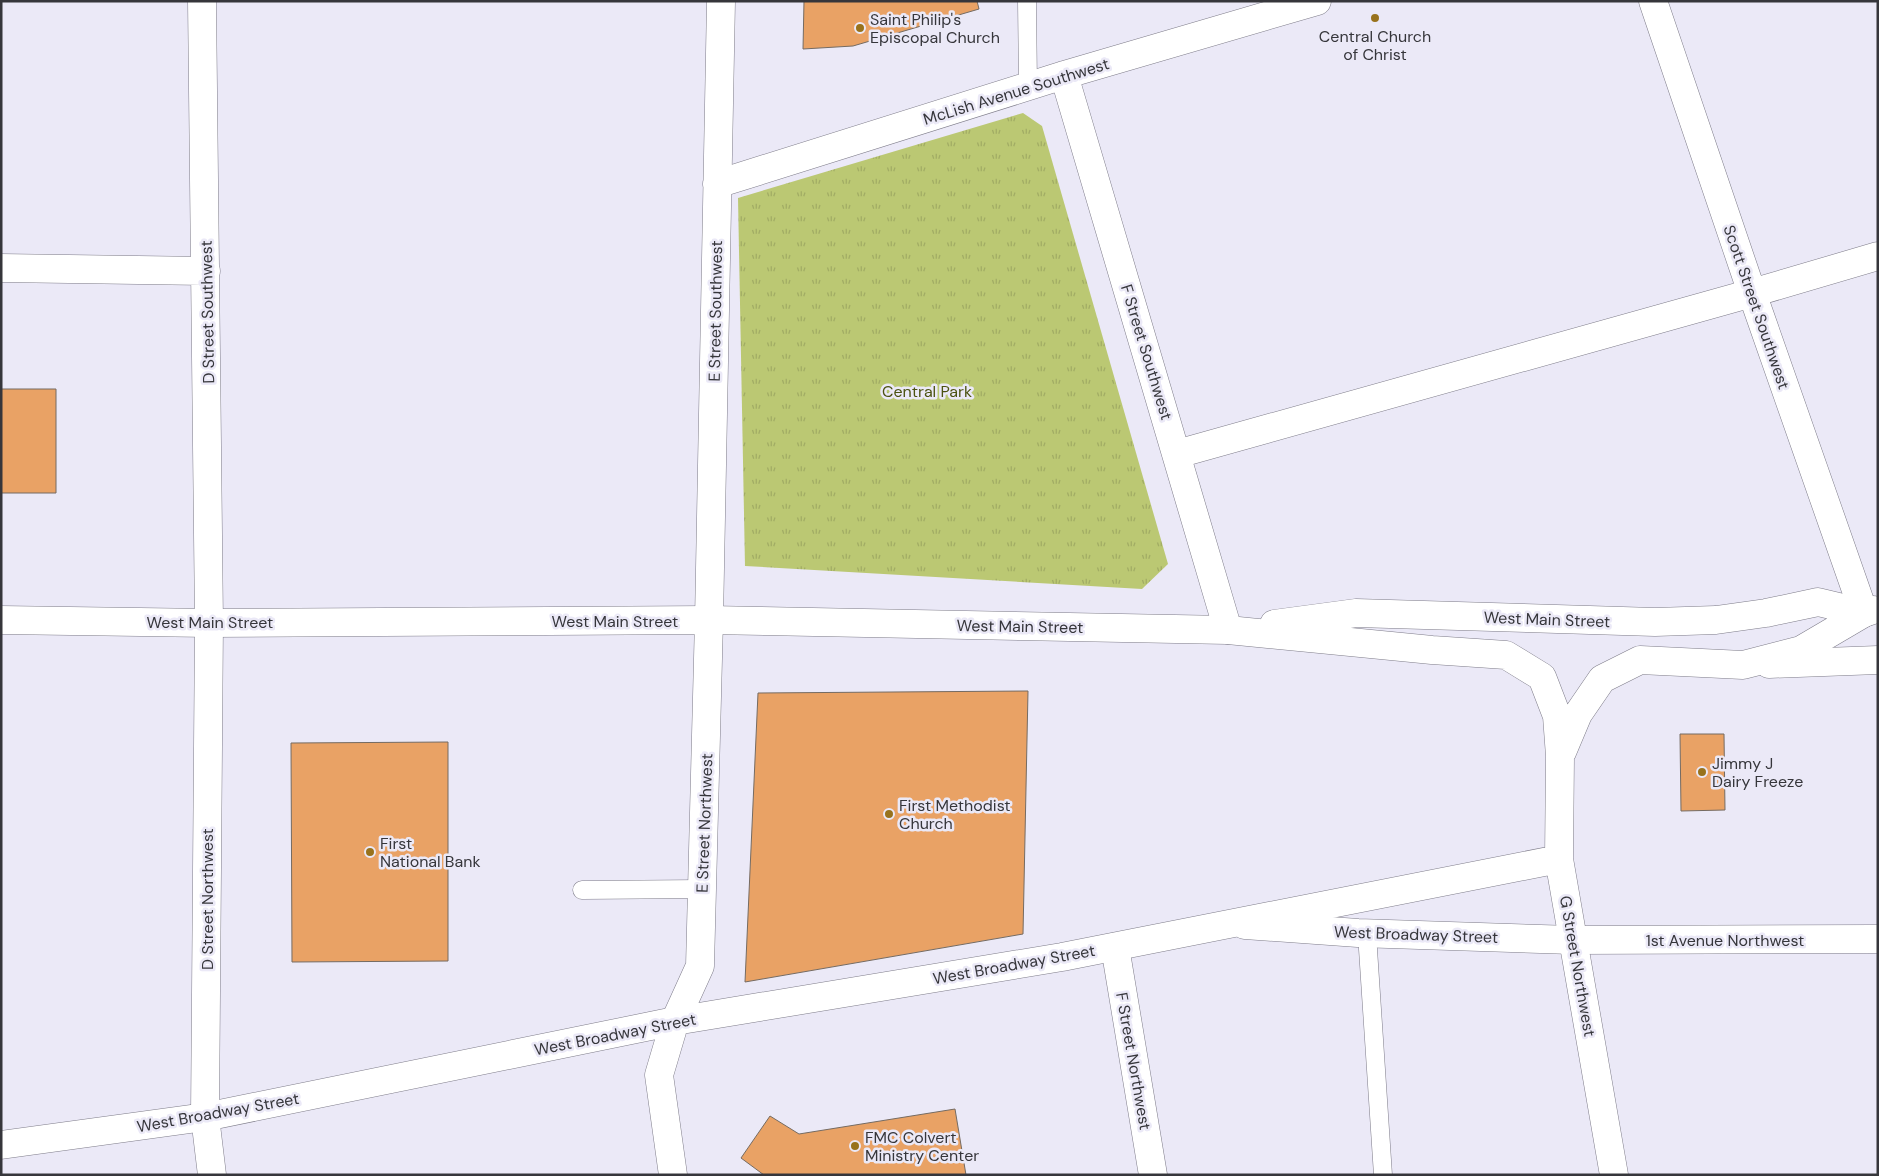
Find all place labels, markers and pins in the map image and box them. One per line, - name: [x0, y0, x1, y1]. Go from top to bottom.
- place label: Saint Philip's Episcopal Church: [870, 9, 1000, 48]
- marker: Central Church of Christ: [1369, 12, 1381, 24]
- marker: Saint Philip's Episcopal Church: [854, 22, 866, 34]
- place label: Central Church of Christ: [1319, 26, 1431, 65]
- place label: Jimmy J Dairy Freeze: [1712, 753, 1803, 792]
- marker: Jimmy J Dairy Freeze: [1696, 766, 1708, 778]
- place label: First Methodist Church: [899, 795, 1011, 834]
- marker: First Methodist Church: [883, 808, 895, 820]
- place label: First National Bank: [380, 833, 480, 872]
- marker: First National Bank: [364, 846, 376, 858]
- place label: FMC Colvert Ministry Center: [865, 1127, 979, 1166]
- marker: FMC Colvert Ministry Center: [849, 1140, 861, 1152]

